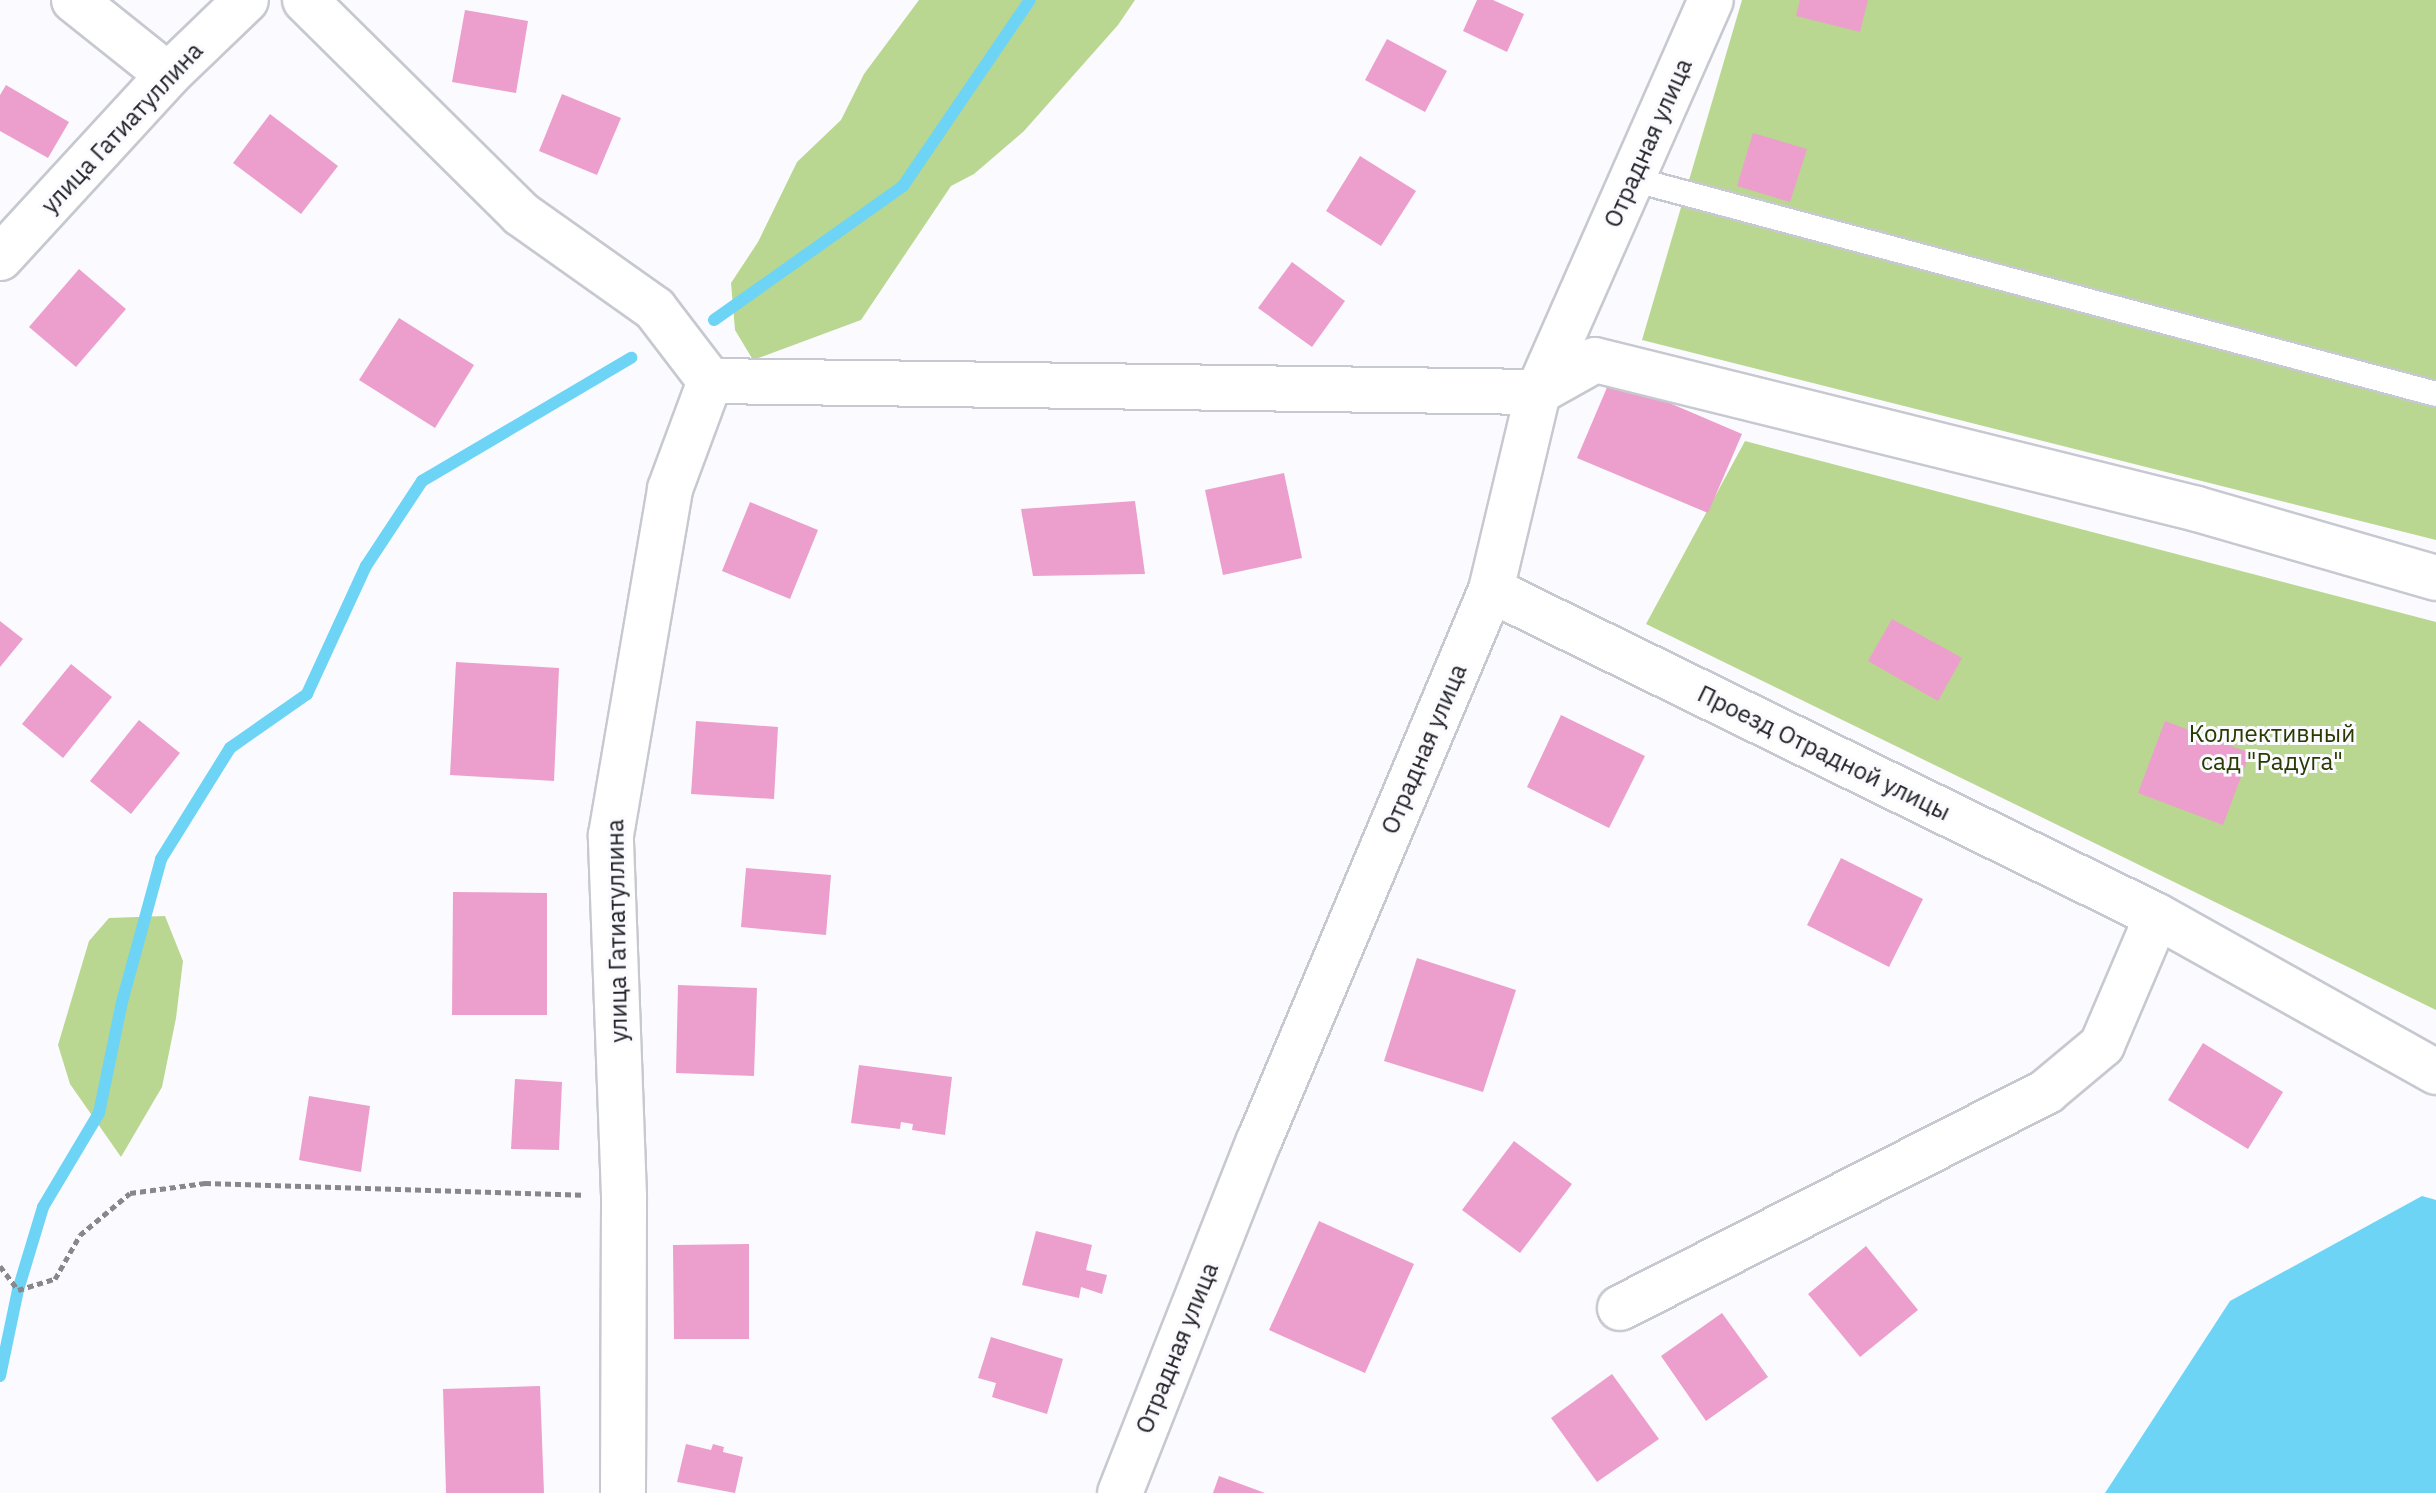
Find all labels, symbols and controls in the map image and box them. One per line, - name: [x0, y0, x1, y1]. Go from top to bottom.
- street label: улица Гатиатуллина: [35, 36, 209, 220]
- street label: Отрадная улица: [1598, 54, 1698, 232]
- street label: Отрадная улица: [1375, 660, 1473, 838]
- street label: Проезд Отрадной улицы: [1693, 679, 1955, 827]
- park label: Коллективный сад "Радуга": [2189, 720, 2355, 776]
- street label: улица Гатиатуллина: [601, 819, 633, 1043]
- street label: Отрадная улица: [1130, 1258, 1224, 1438]

